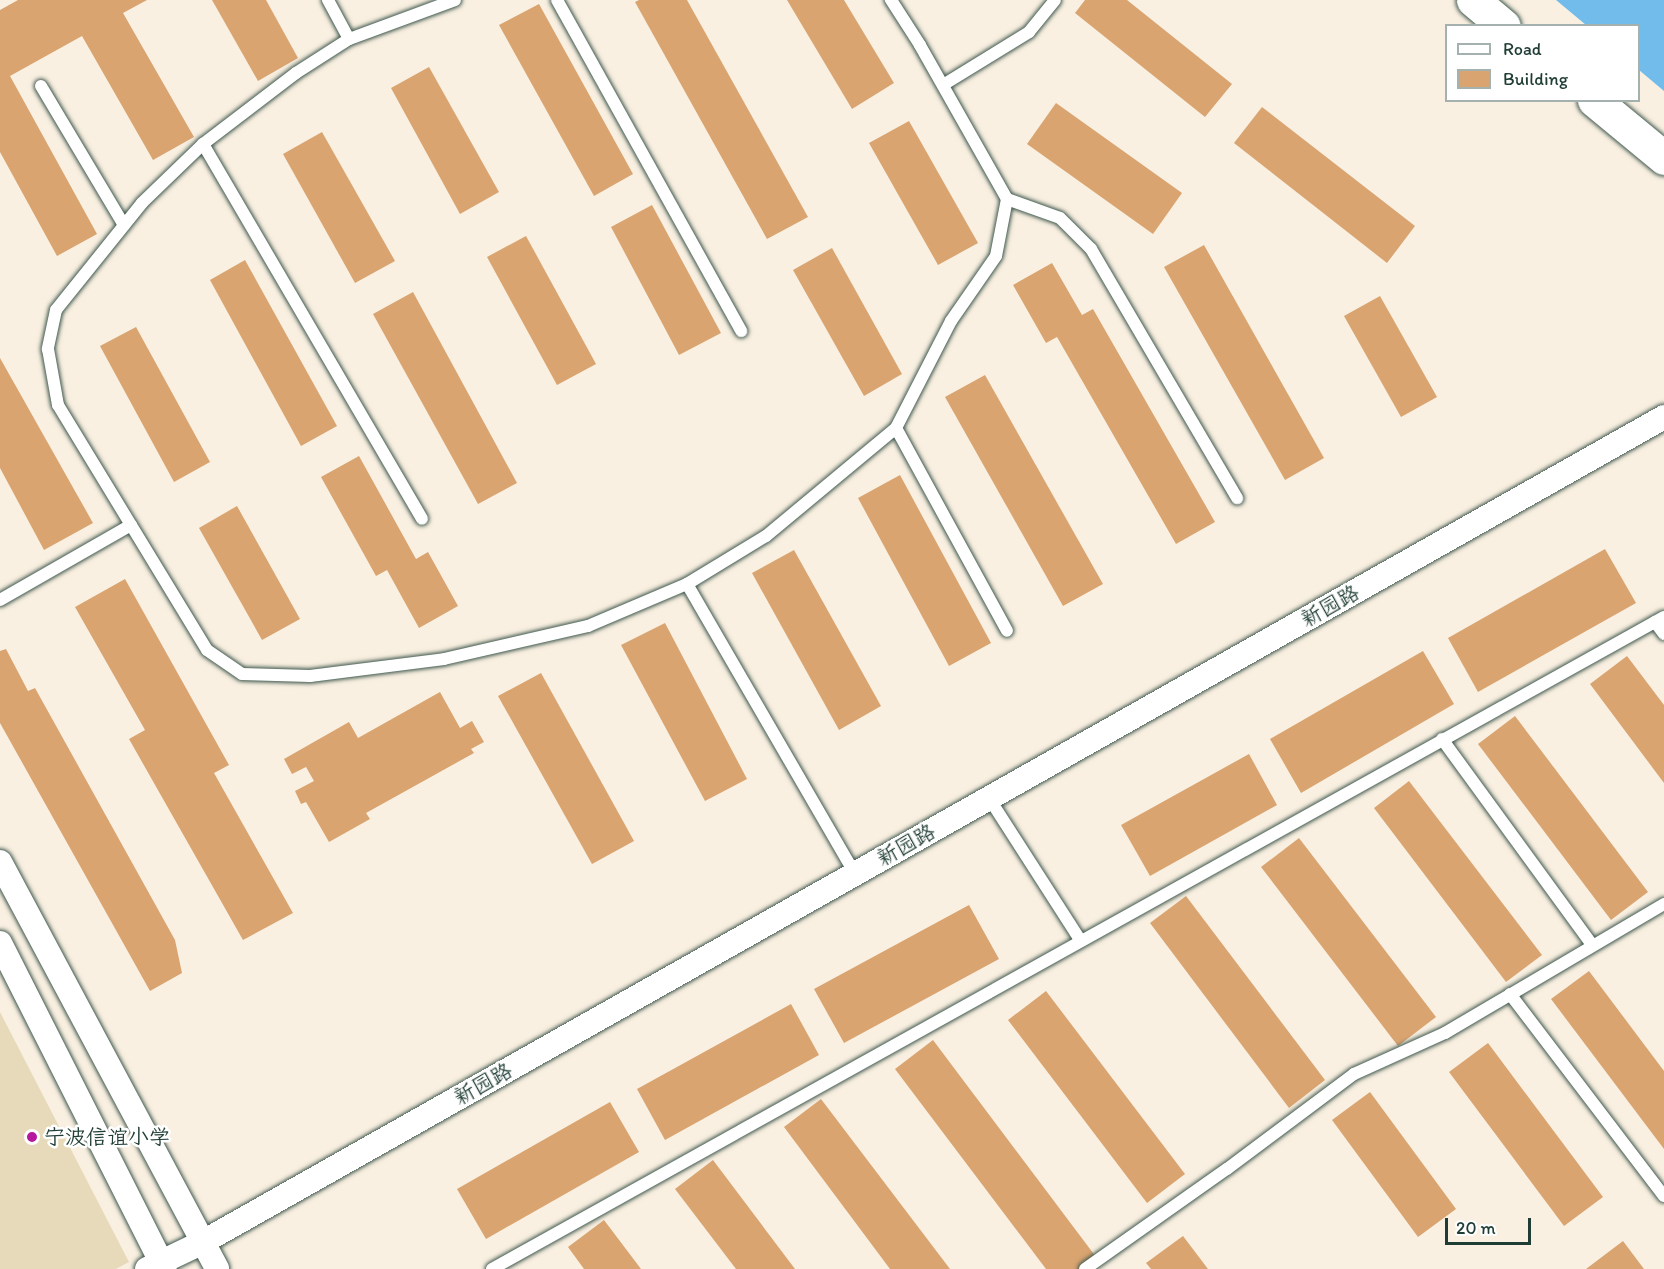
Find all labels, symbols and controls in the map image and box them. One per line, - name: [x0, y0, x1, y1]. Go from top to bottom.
- legend: [1445, 24, 1640, 102]
- text: Road: [1503, 38, 1542, 60]
- text: Building: [1503, 68, 1568, 90]
- street label: 新园路: [1296, 580, 1364, 632]
- street label: 新园路: [872, 819, 940, 871]
- street label: 新园路: [449, 1058, 517, 1110]
- place label: 宁波信谊小学: [44, 1124, 170, 1150]
- marker: 宁波信谊小学: [25, 1130, 39, 1144]
- scale bar: [1448, 1206, 1534, 1244]
- text: 20 m: [1456, 1217, 1496, 1239]

